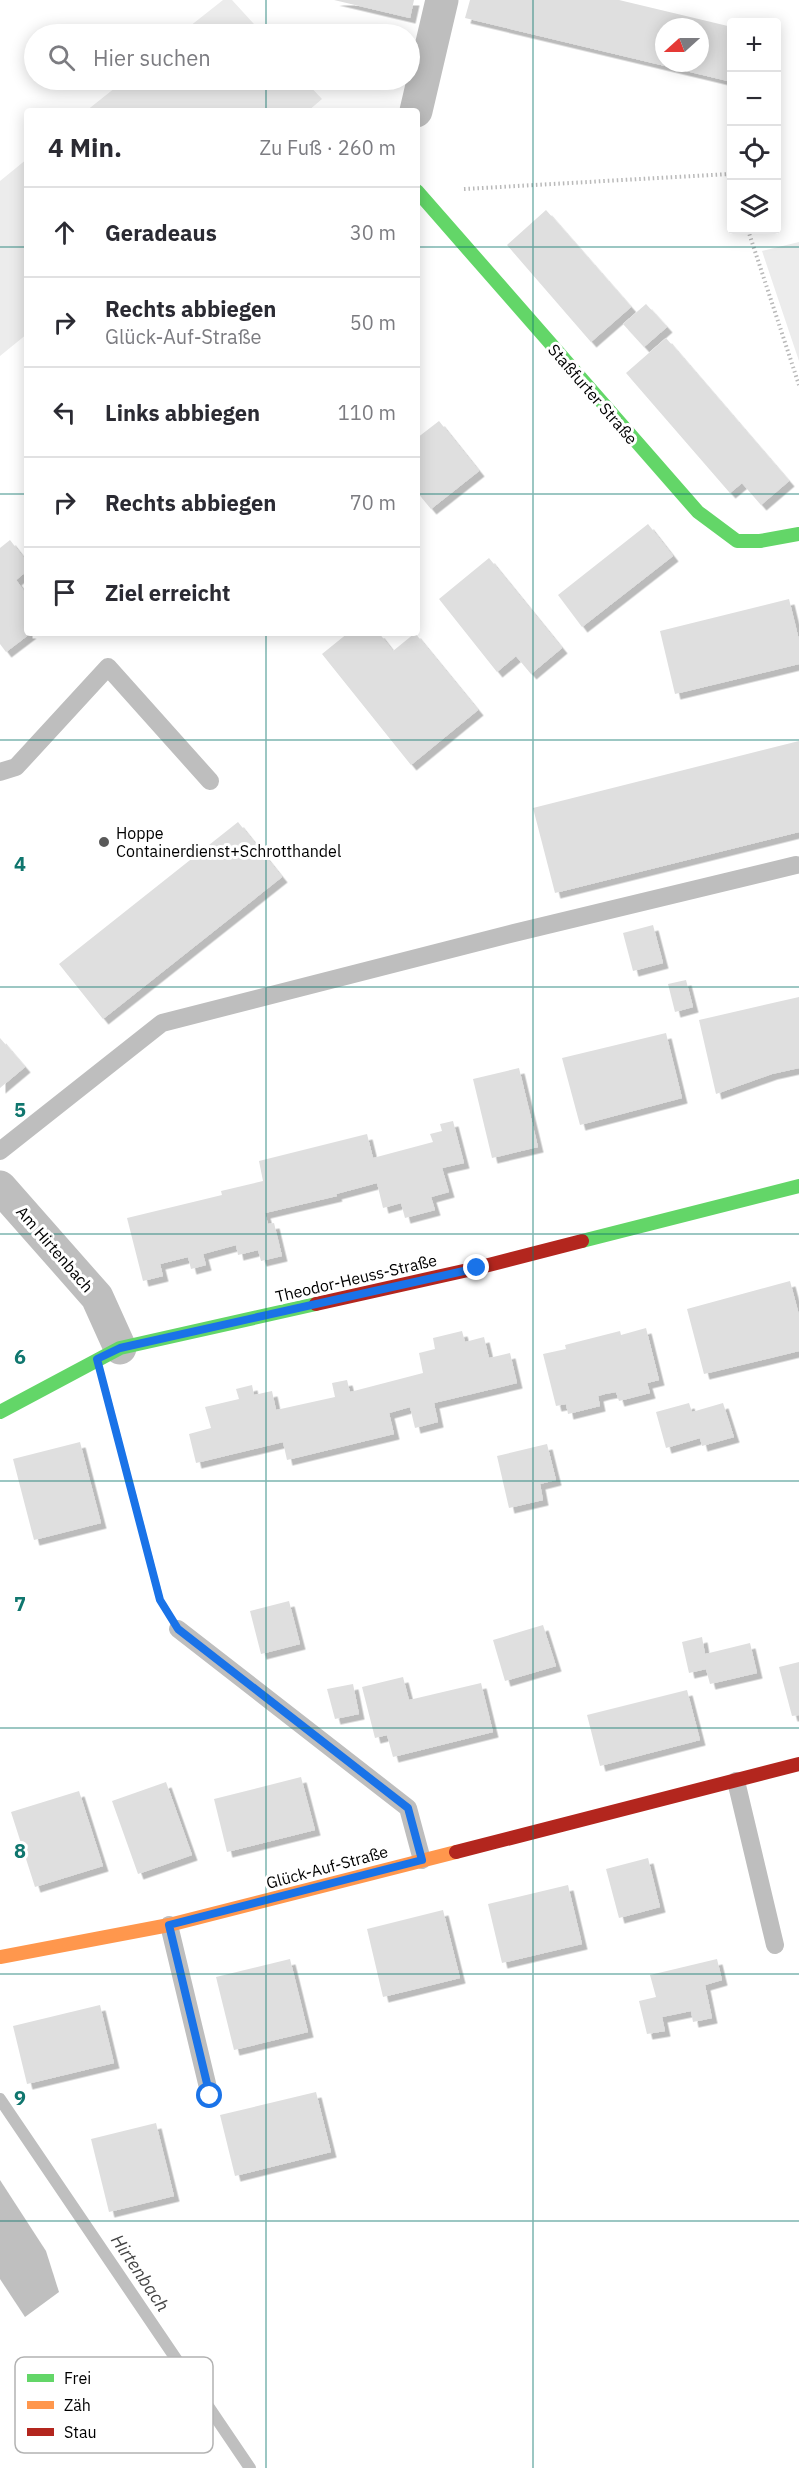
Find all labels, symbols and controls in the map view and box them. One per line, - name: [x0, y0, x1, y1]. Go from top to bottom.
- north arrow: [655, 18, 709, 72]
- map controls: [727, 18, 781, 234]
- button: +: [727, 18, 781, 72]
- search box: [24, 24, 420, 90]
- icon: search: [45, 41, 78, 74]
- text: Hier suchen: [93, 43, 211, 72]
- button: −: [727, 72, 781, 126]
- button: locate: [727, 126, 781, 180]
- text: 4 Min.: [48, 130, 122, 164]
- text: Zu Fuß · 260 m: [259, 134, 396, 161]
- button: layers: [727, 180, 781, 234]
- icon: ahead: [48, 216, 81, 249]
- text: Geradeaus: [105, 218, 217, 247]
- text: 30 m: [350, 219, 396, 246]
- text: Rechts abbiegen: [105, 294, 276, 323]
- icon: right: [48, 306, 81, 339]
- text: 50 m: [350, 309, 396, 336]
- text: Glück-Auf-Straße: [105, 323, 262, 350]
- street label: Staßfurter Straße: [544, 340, 642, 448]
- icon: left: [48, 396, 81, 429]
- text: Links abbiegen: [105, 398, 260, 427]
- text: 110 m: [338, 399, 396, 426]
- icon: right: [48, 486, 81, 519]
- text: Rechts abbiegen: [105, 488, 276, 517]
- text: 70 m: [350, 489, 396, 516]
- icon: arrive: [48, 576, 81, 609]
- text: Ziel erreicht: [105, 578, 230, 607]
- place label: Hoppe Containerdienst+Schrotthandel: [116, 823, 341, 861]
- marker: Hoppe Containerdienst+Schrotthandel: [97, 835, 111, 849]
- text: 4: [14, 850, 26, 877]
- text: 5: [14, 1096, 26, 1123]
- street label: Am Hirtenbach: [12, 1202, 98, 1296]
- street label: Theodor-Heuss-Straße: [273, 1250, 439, 1306]
- route end: [463, 1254, 489, 1280]
- text: 6: [14, 1343, 26, 1370]
- text: 7: [14, 1590, 26, 1617]
- text: 8: [14, 1837, 26, 1864]
- street label: Glück-Auf-Straße: [264, 1841, 390, 1893]
- route start: [196, 2082, 222, 2108]
- text: 9: [14, 2084, 26, 2111]
- water label: Hirtenbach: [106, 2230, 175, 2316]
- legend: [15, 2357, 213, 2453]
- text: Frei: [64, 2368, 91, 2388]
- text: Zäh: [64, 2395, 91, 2415]
- text: Stau: [64, 2422, 97, 2442]

